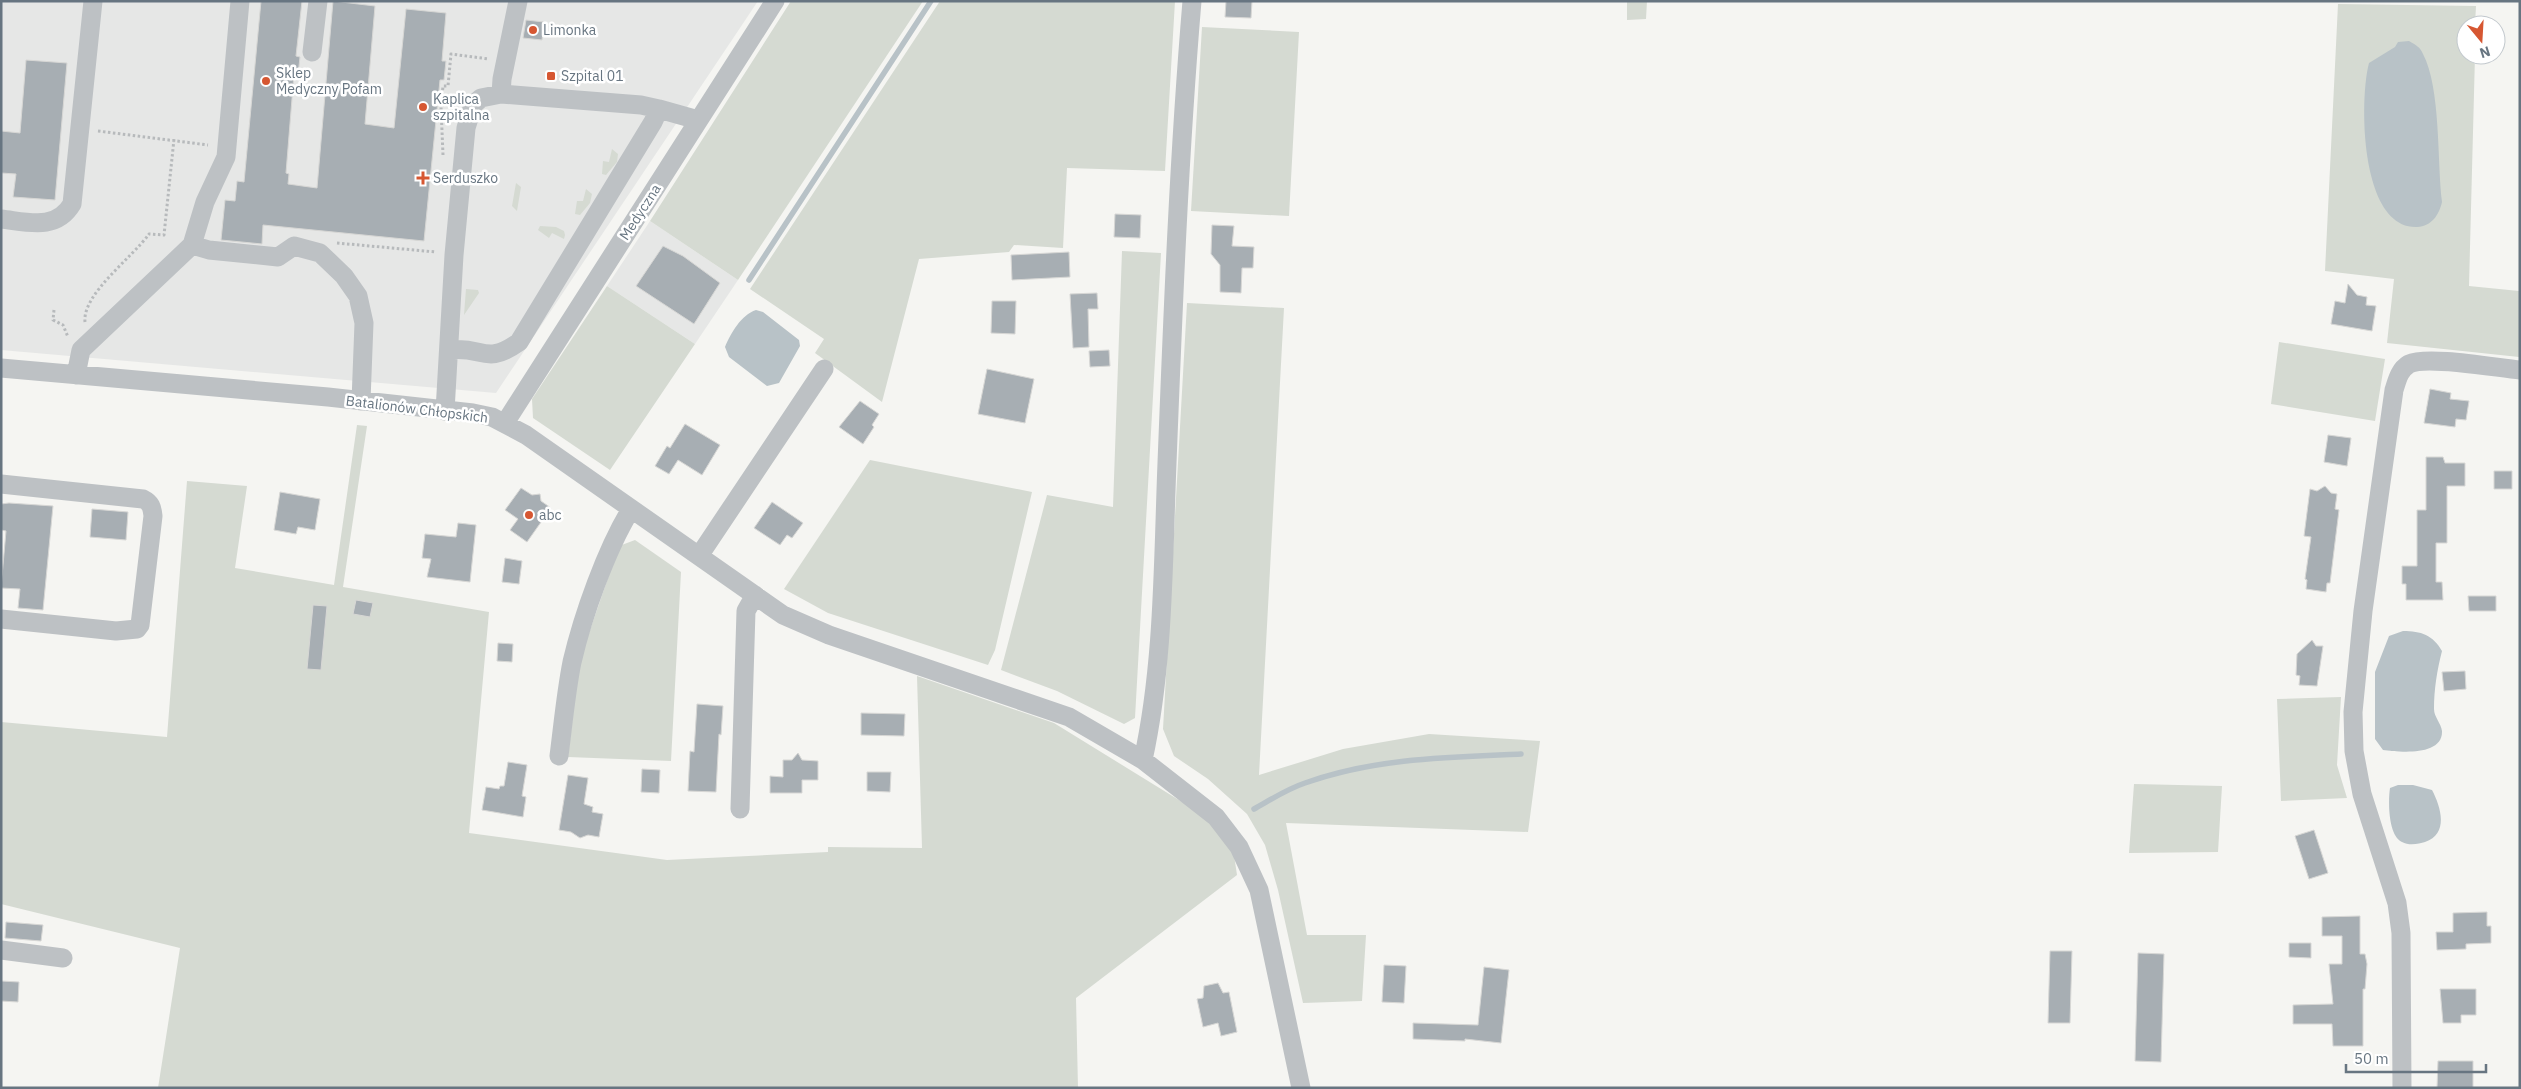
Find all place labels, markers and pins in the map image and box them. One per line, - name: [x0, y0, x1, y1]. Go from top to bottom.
- place label: Limonka: [543, 21, 597, 39]
- marker: Limonka: [527, 24, 539, 36]
- place label: Sklep Medyczny Pofam: [276, 64, 382, 98]
- place label: Szpital 01: [561, 67, 624, 85]
- marker: Szpital 01: [545, 70, 557, 82]
- marker: Sklep Medyczny Pofam: [260, 75, 272, 87]
- place label: Kaplica szpitalna: [433, 90, 490, 124]
- marker: Kaplica szpitalna: [417, 101, 429, 113]
- place label: Serduszko: [433, 169, 498, 187]
- marker: Serduszko: [417, 172, 429, 184]
- place label: abc: [539, 506, 562, 524]
- marker: abc: [523, 509, 535, 521]

